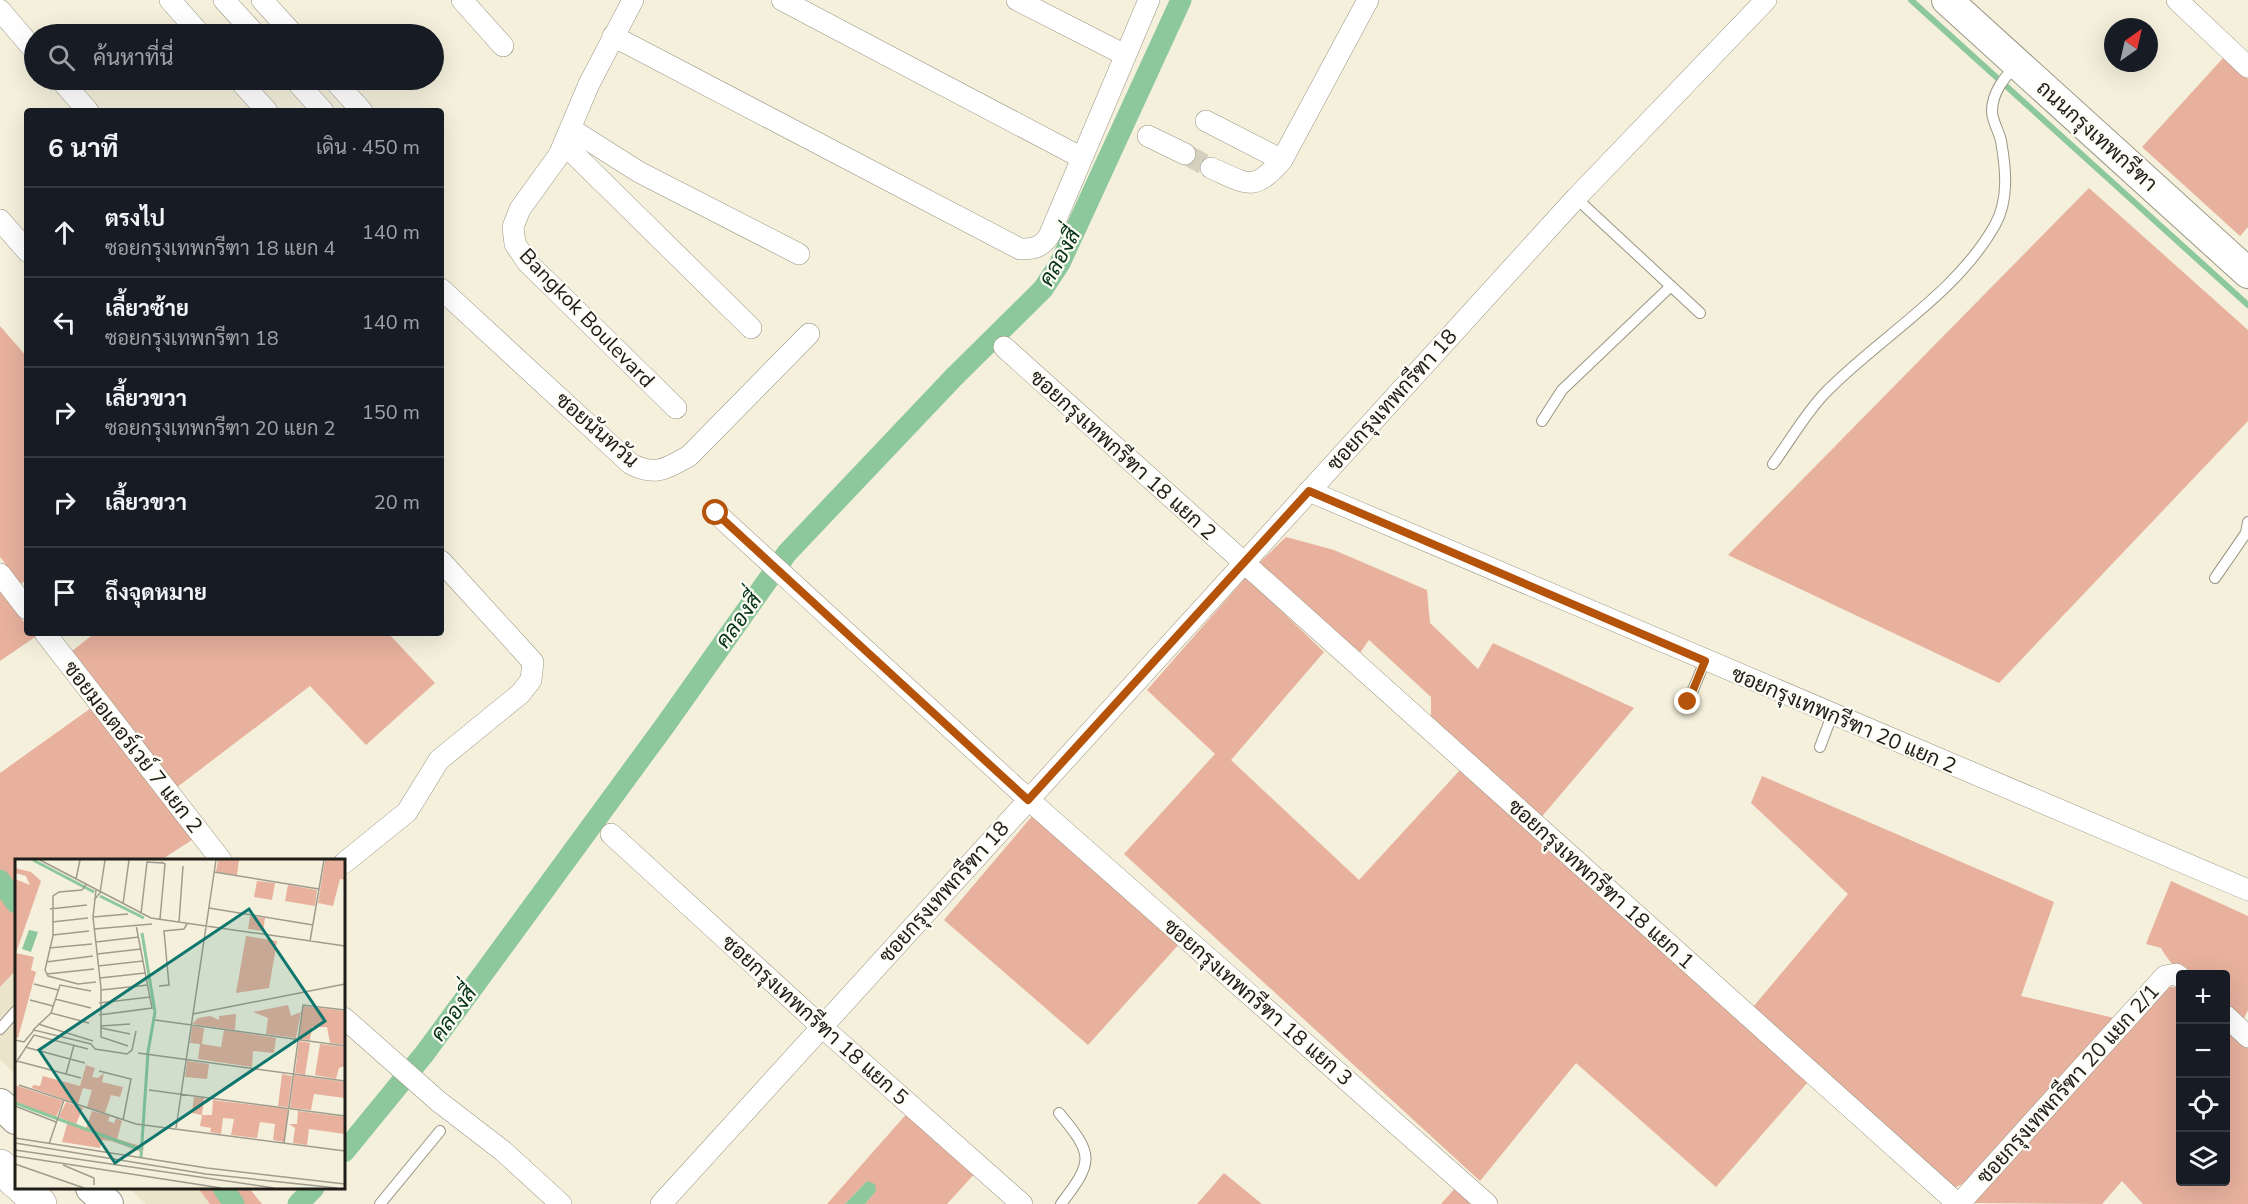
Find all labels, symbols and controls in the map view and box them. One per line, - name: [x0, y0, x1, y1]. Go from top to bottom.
- north arrow: [2104, 18, 2158, 72]
- search box: [24, 24, 444, 90]
- icon: search: [45, 41, 78, 74]
- text: ค้นหาที่นี่: [93, 43, 173, 73]
- street label: ถนนกรุงเทพกรีฑา: [2031, 74, 2163, 198]
- text: 6 นาที: [48, 131, 118, 166]
- text: เดิน · 450 m: [316, 134, 420, 161]
- text: ตรงไป: [105, 204, 165, 234]
- icon: ahead: [48, 216, 81, 249]
- water label: คลองสี่: [1027, 218, 1089, 292]
- text: 140 m: [362, 219, 420, 246]
- text: ซอยกรุงเทพกรีฑา 18 แยก 4: [105, 235, 336, 262]
- street label: Bangkok Boulevard: [513, 242, 661, 394]
- text: เลี้ยวซ้าย: [105, 294, 189, 324]
- icon: left: [48, 306, 81, 339]
- text: 140 m: [362, 309, 420, 336]
- street label: ซอยกรุงเทพกรีฑา 18: [1321, 323, 1463, 477]
- text: ซอยกรุงเทพกรีฑา 18: [105, 325, 279, 352]
- street label: ซอยกรุงเทพกรีฑา 18 แยก 2: [1024, 364, 1222, 546]
- text: เลี้ยวขวา: [105, 384, 187, 414]
- street label: ซอยนันทวัน: [549, 386, 645, 474]
- icon: right: [48, 396, 81, 429]
- text: 150 m: [362, 399, 420, 426]
- text: ซอยกรุงเทพกรีฑา 20 แยก 2: [105, 415, 336, 442]
- icon: right: [48, 486, 81, 519]
- text: เลี้ยวขวา: [105, 488, 187, 518]
- text: 20 m: [374, 489, 420, 516]
- route start: [702, 499, 728, 525]
- icon: arrive: [48, 576, 81, 609]
- text: ถึงจุดหมาย: [105, 578, 207, 608]
- water label: คลองสี่: [704, 581, 771, 654]
- street label: ซอยมอเตอร์เวย์ 7 แยก 2: [57, 655, 209, 839]
- street label: ซอยกรุงเทพกรีฑา 20 แยก 2: [1727, 660, 1961, 780]
- route end: [1674, 688, 1700, 714]
- street label: ซอยกรุงเทพกรีฑา 18 แยก 1: [1502, 793, 1700, 975]
- street label: ซอยกรุงเทพกรีฑา 18: [873, 815, 1015, 969]
- inset map: [15, 859, 345, 1189]
- street label: ซอยกรุงเทพกรีฑา 18 แยก 3: [1157, 912, 1359, 1092]
- street label: ซอยกรุงเทพกรีฑา 18 แยก 5: [716, 929, 914, 1111]
- map controls: [2176, 970, 2230, 1186]
- button: +: [2176, 970, 2230, 1024]
- water label: คลองสี่: [419, 974, 486, 1047]
- street label: ซอยกรุงเทพกรีฑา 20 แยก 2/1: [1970, 978, 2166, 1190]
- button: −: [2176, 1024, 2230, 1078]
- button: locate: [2176, 1078, 2230, 1132]
- button: layers: [2176, 1132, 2230, 1186]

